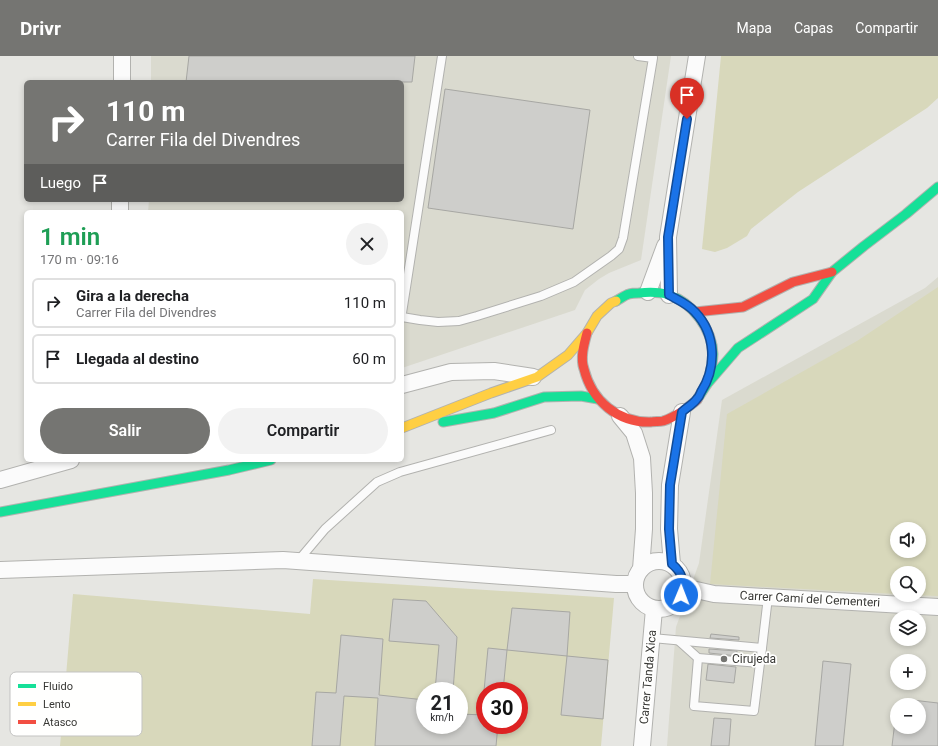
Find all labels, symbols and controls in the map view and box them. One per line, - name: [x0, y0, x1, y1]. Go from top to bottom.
- text: Drivr: [20, 17, 61, 40]
- text: Mapa: [737, 20, 772, 36]
- text: Capas: [794, 20, 833, 36]
- text: Compartir: [855, 20, 918, 36]
- pin: [670, 78, 704, 119]
- icon: arrive: [676, 84, 698, 106]
- text: 110 m: [106, 95, 185, 128]
- icon: right: [40, 96, 92, 148]
- text: Carrer Fila del Divendres: [106, 129, 300, 150]
- icon: arrive: [89, 172, 111, 194]
- text: Luego: [40, 174, 81, 192]
- text: 1 min: [40, 223, 100, 251]
- button: close: [346, 223, 388, 265]
- text: 170 m · 09:16: [40, 252, 119, 267]
- text: Gira a la derecha: [76, 287, 189, 305]
- icon: right: [42, 292, 64, 314]
- text: 110 m: [344, 294, 386, 312]
- text: Carrer Fila del Divendres: [76, 305, 216, 320]
- icon: arrive: [42, 348, 64, 370]
- text: Llegada al destino: [76, 350, 199, 368]
- text: 60 m: [352, 350, 386, 368]
- button: Salir: [40, 408, 210, 454]
- button: Compartir: [218, 408, 388, 454]
- map controls: [890, 522, 926, 734]
- button: sound: [890, 522, 926, 558]
- button: search: [890, 566, 926, 602]
- position arrow: [660, 574, 702, 616]
- street label: Carrer Camí del Cementeri: [739, 588, 881, 610]
- button: layers: [890, 610, 926, 646]
- street label: Carrer Tanda Xica: [637, 629, 659, 725]
- place label: Cirujeda: [732, 652, 776, 666]
- marker: Cirujeda: [719, 654, 729, 664]
- button: +: [890, 654, 926, 690]
- legend: [10, 672, 142, 736]
- text: Fluido: [43, 680, 73, 693]
- speed limit sign: 30: [476, 682, 528, 734]
- text: 21: [431, 691, 453, 715]
- text: Lento: [43, 698, 71, 711]
- button: −: [890, 698, 926, 734]
- text: km/h: [430, 712, 454, 723]
- text: Atasco: [43, 716, 77, 729]

